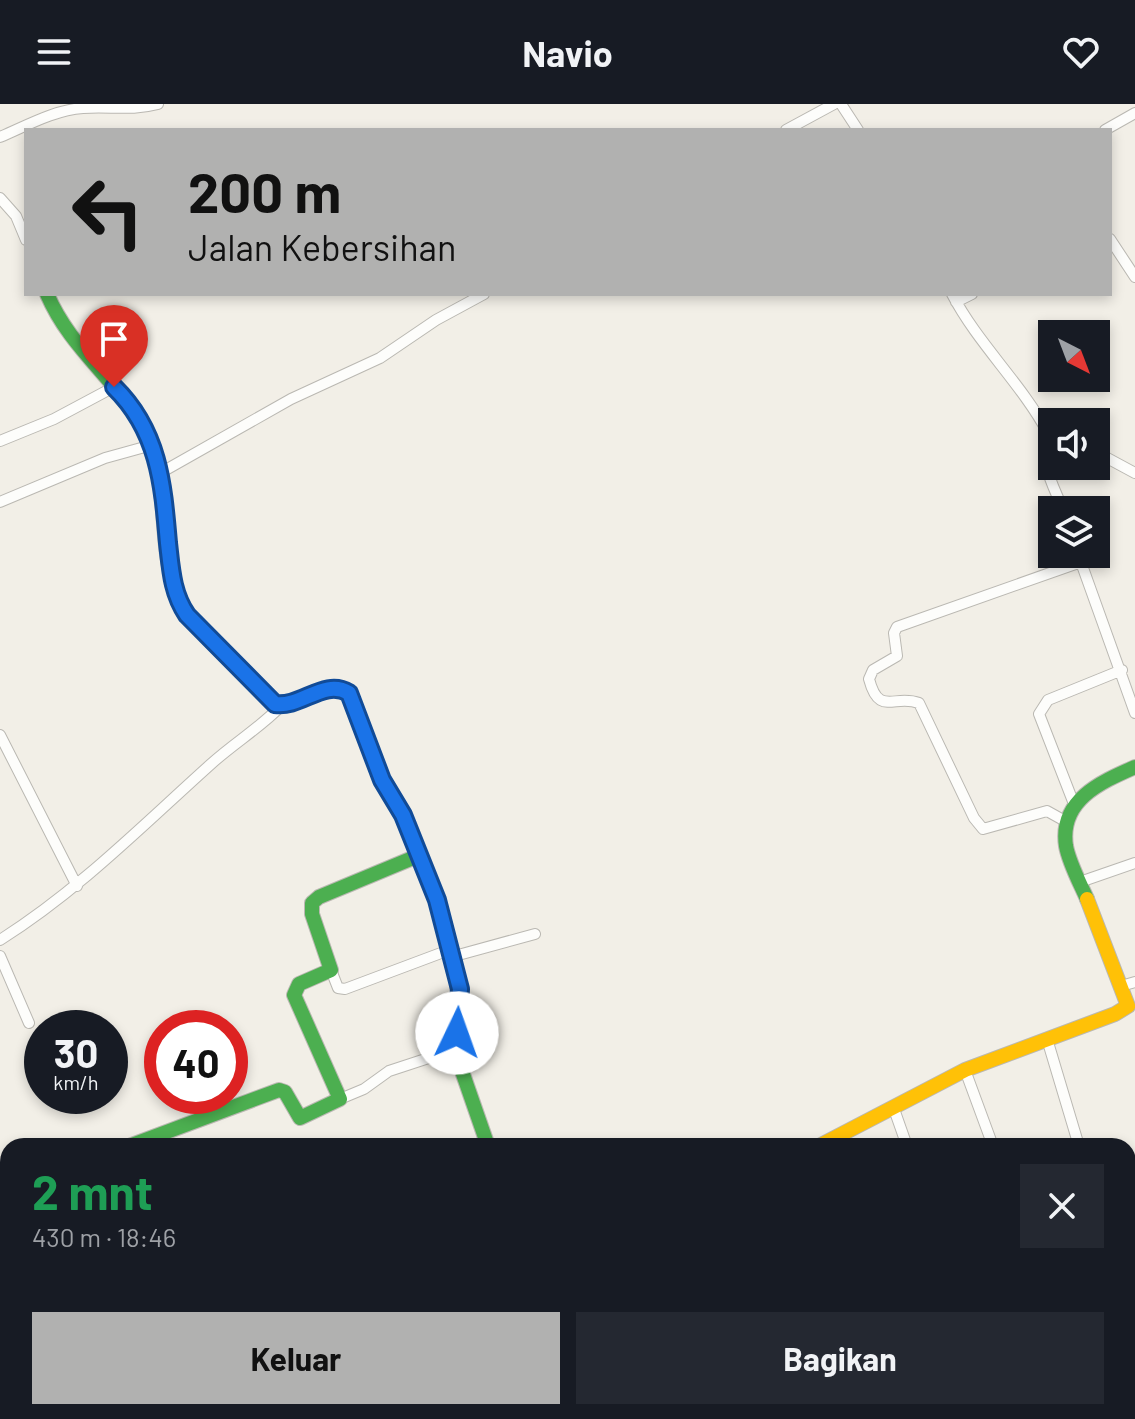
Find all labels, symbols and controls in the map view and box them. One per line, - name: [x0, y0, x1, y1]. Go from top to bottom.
- icon: menu: [32, 30, 76, 74]
- icon: heart: [1059, 30, 1103, 74]
- text: Navio: [522, 31, 613, 74]
- text: 200 m: [188, 157, 341, 224]
- icon: left: [56, 160, 160, 264]
- text: Jalan Kebersihan: [188, 225, 456, 268]
- pin: [80, 305, 148, 387]
- icon: arrive: [92, 317, 136, 361]
- north arrow: [1038, 320, 1110, 392]
- map controls: [1038, 320, 1110, 568]
- button: sound: [1038, 408, 1110, 480]
- button: layers: [1038, 496, 1110, 568]
- position arrow: [415, 991, 499, 1075]
- speed limit sign: 40: [144, 1010, 248, 1114]
- text: 30: [54, 1028, 98, 1076]
- text: km/h: [53, 1070, 99, 1094]
- text: 2 mnt: [32, 1162, 153, 1220]
- button: close: [1020, 1164, 1104, 1248]
- text: 430 m · 18:46: [32, 1221, 176, 1252]
- button: Keluar: [32, 1312, 560, 1404]
- button: Bagikan: [576, 1312, 1104, 1404]

